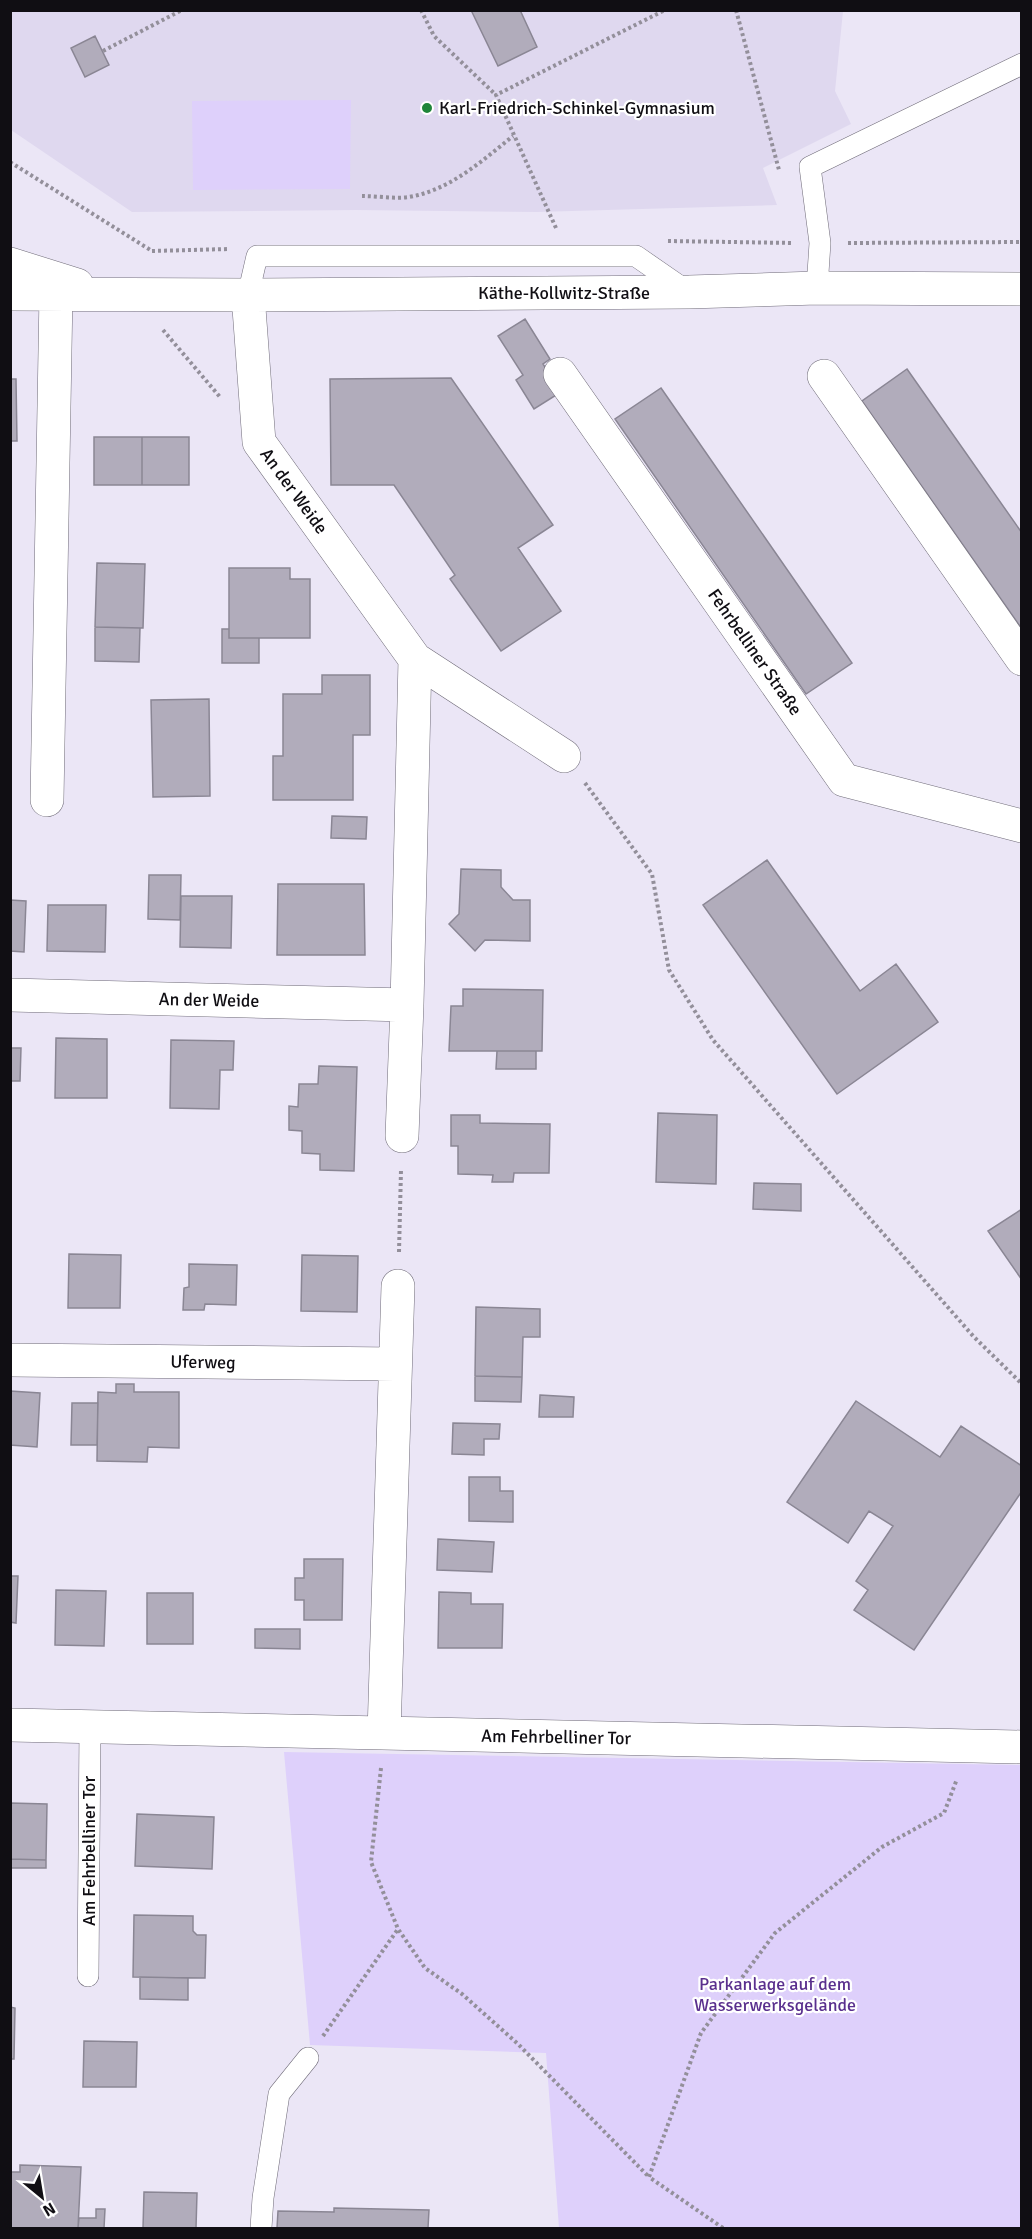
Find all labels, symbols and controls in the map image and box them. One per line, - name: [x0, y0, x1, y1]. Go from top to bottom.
- place label: Karl-Friedrich-Schinkel-Gymnasium: [439, 97, 715, 119]
- marker: Karl-Friedrich-Schinkel-Gymnasium: [420, 101, 434, 115]
- street label: Käthe-Kollwitz-Straße: [478, 282, 650, 304]
- street label: An der Weide: [255, 444, 333, 538]
- street label: Fehrbelliner Straße: [703, 584, 807, 720]
- street label: An der Weide: [158, 988, 260, 1012]
- street label: Uferweg: [170, 1350, 236, 1374]
- street label: Am Fehrbelliner Tor: [481, 1725, 632, 1749]
- street label: Am Fehrbelliner Tor: [78, 1776, 100, 1926]
- park label: Parkanlage auf dem Wasserwerksgelände: [694, 1973, 856, 2016]
- north arrow: [12, 2167, 72, 2227]
- text: N: [39, 2198, 59, 2221]

